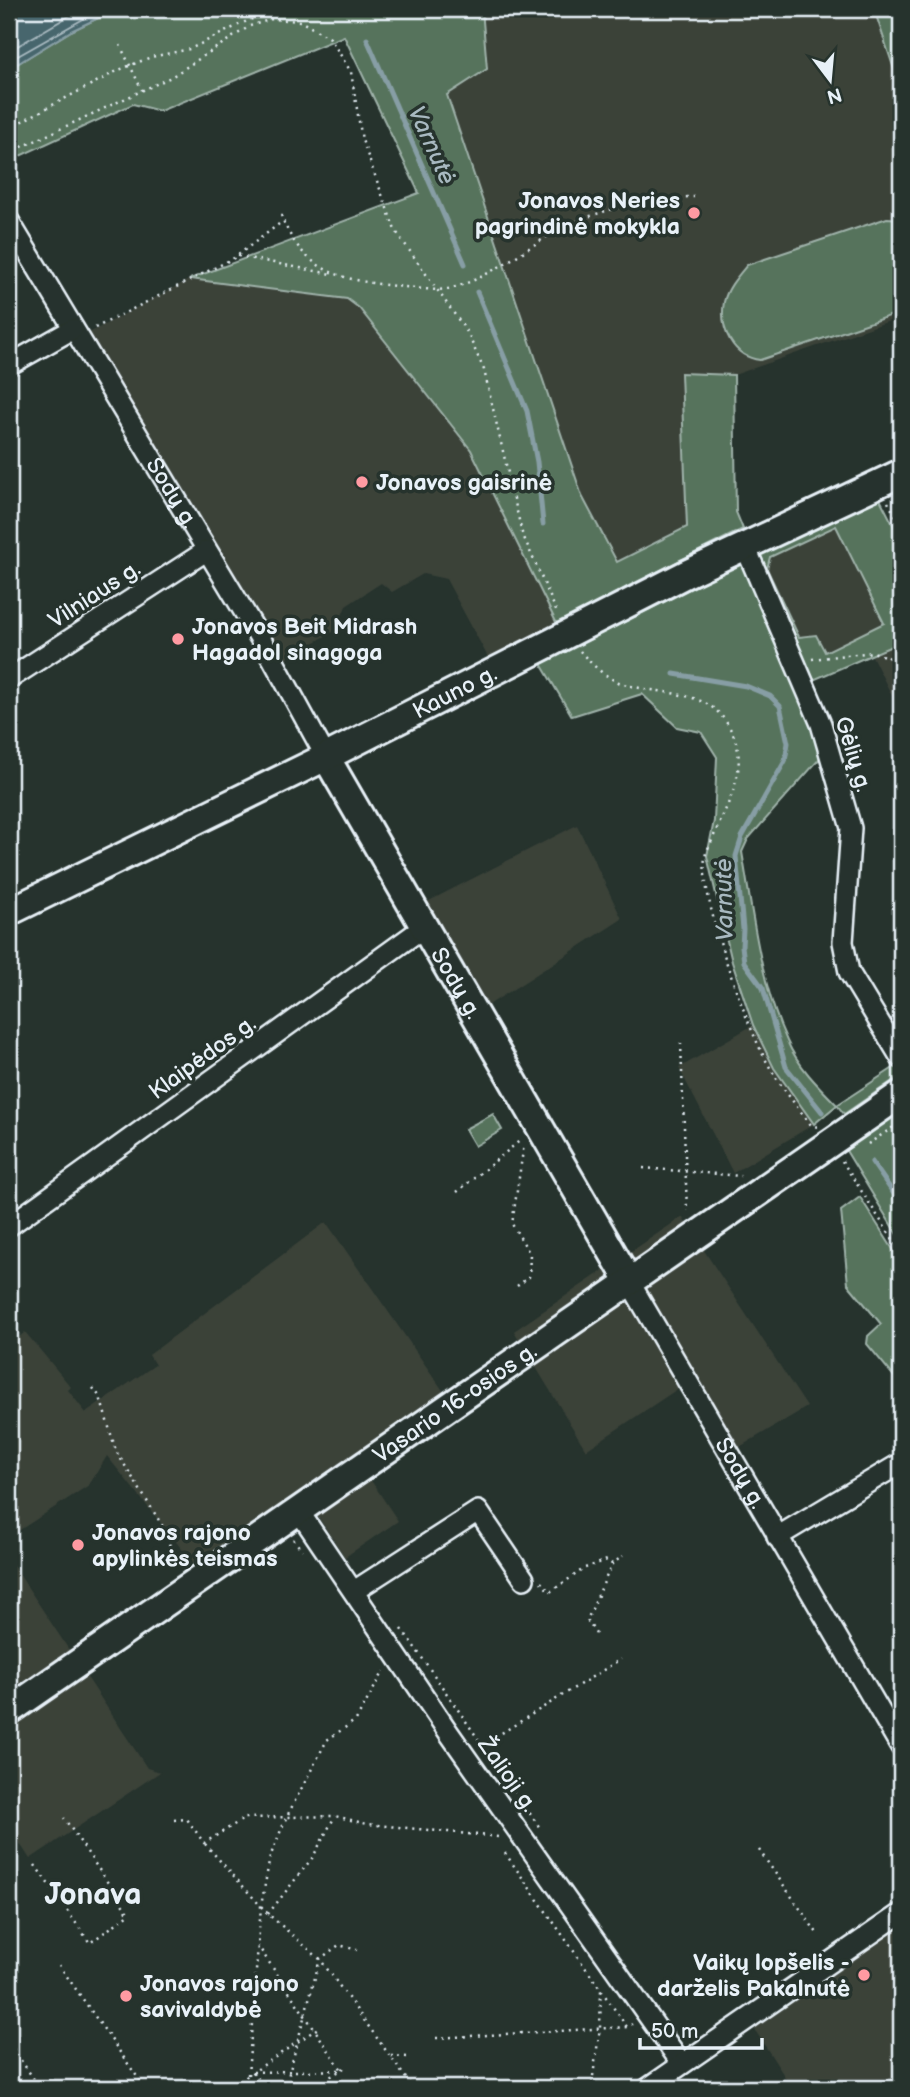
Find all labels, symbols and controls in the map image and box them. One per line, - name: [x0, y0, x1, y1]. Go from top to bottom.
- north arrow: [794, 46, 864, 116]
- text: N: [824, 82, 844, 108]
- water label: Varnutė: [401, 101, 462, 189]
- place label: Jonavos Neries pagrindinė mokykla: [475, 187, 680, 241]
- marker: Jonavos Neries pagrindinė mokykla: [686, 205, 702, 221]
- street label: Sodų g.: [140, 453, 204, 534]
- place label: Jonavos gaisrinė: [376, 469, 553, 497]
- marker: Jonavos gaisrinė: [354, 474, 370, 490]
- street label: Vilniaus g.: [43, 555, 146, 635]
- place label: Jonavos Beit Midrash Hagadol sinagoga: [192, 613, 417, 667]
- marker: Jonavos Beit Midrash Hagadol sinagoga: [170, 631, 186, 647]
- street label: Kauno g.: [408, 660, 502, 726]
- street label: Gėlių g.: [828, 713, 878, 795]
- water label: Varnutė: [709, 858, 740, 942]
- street label: Sodų g.: [424, 943, 487, 1024]
- street label: Klaipėdos g.: [144, 1010, 262, 1106]
- street label: Vasario 16-osios g.: [368, 1337, 542, 1470]
- street label: Sodų g.: [708, 1433, 772, 1514]
- place label: Jonavos rajono apylinkės teismas: [92, 1519, 277, 1573]
- marker: Jonavos rajono apylinkės teismas: [70, 1537, 86, 1553]
- street label: Žalioji g.: [471, 1731, 543, 1817]
- district label: Jonava: [45, 1877, 141, 1913]
- place label: Vaikų lopšelis - darželis Pakalnutė: [657, 1949, 850, 2003]
- marker: Vaikų lopšelis - darželis Pakalnutė: [856, 1967, 872, 1983]
- place label: Jonavos rajono savivaldybė: [140, 1970, 299, 2024]
- marker: Jonavos rajono savivaldybė: [118, 1988, 134, 2004]
- scale bar: [640, 2006, 763, 2050]
- text: 50 m: [651, 2019, 698, 2044]

